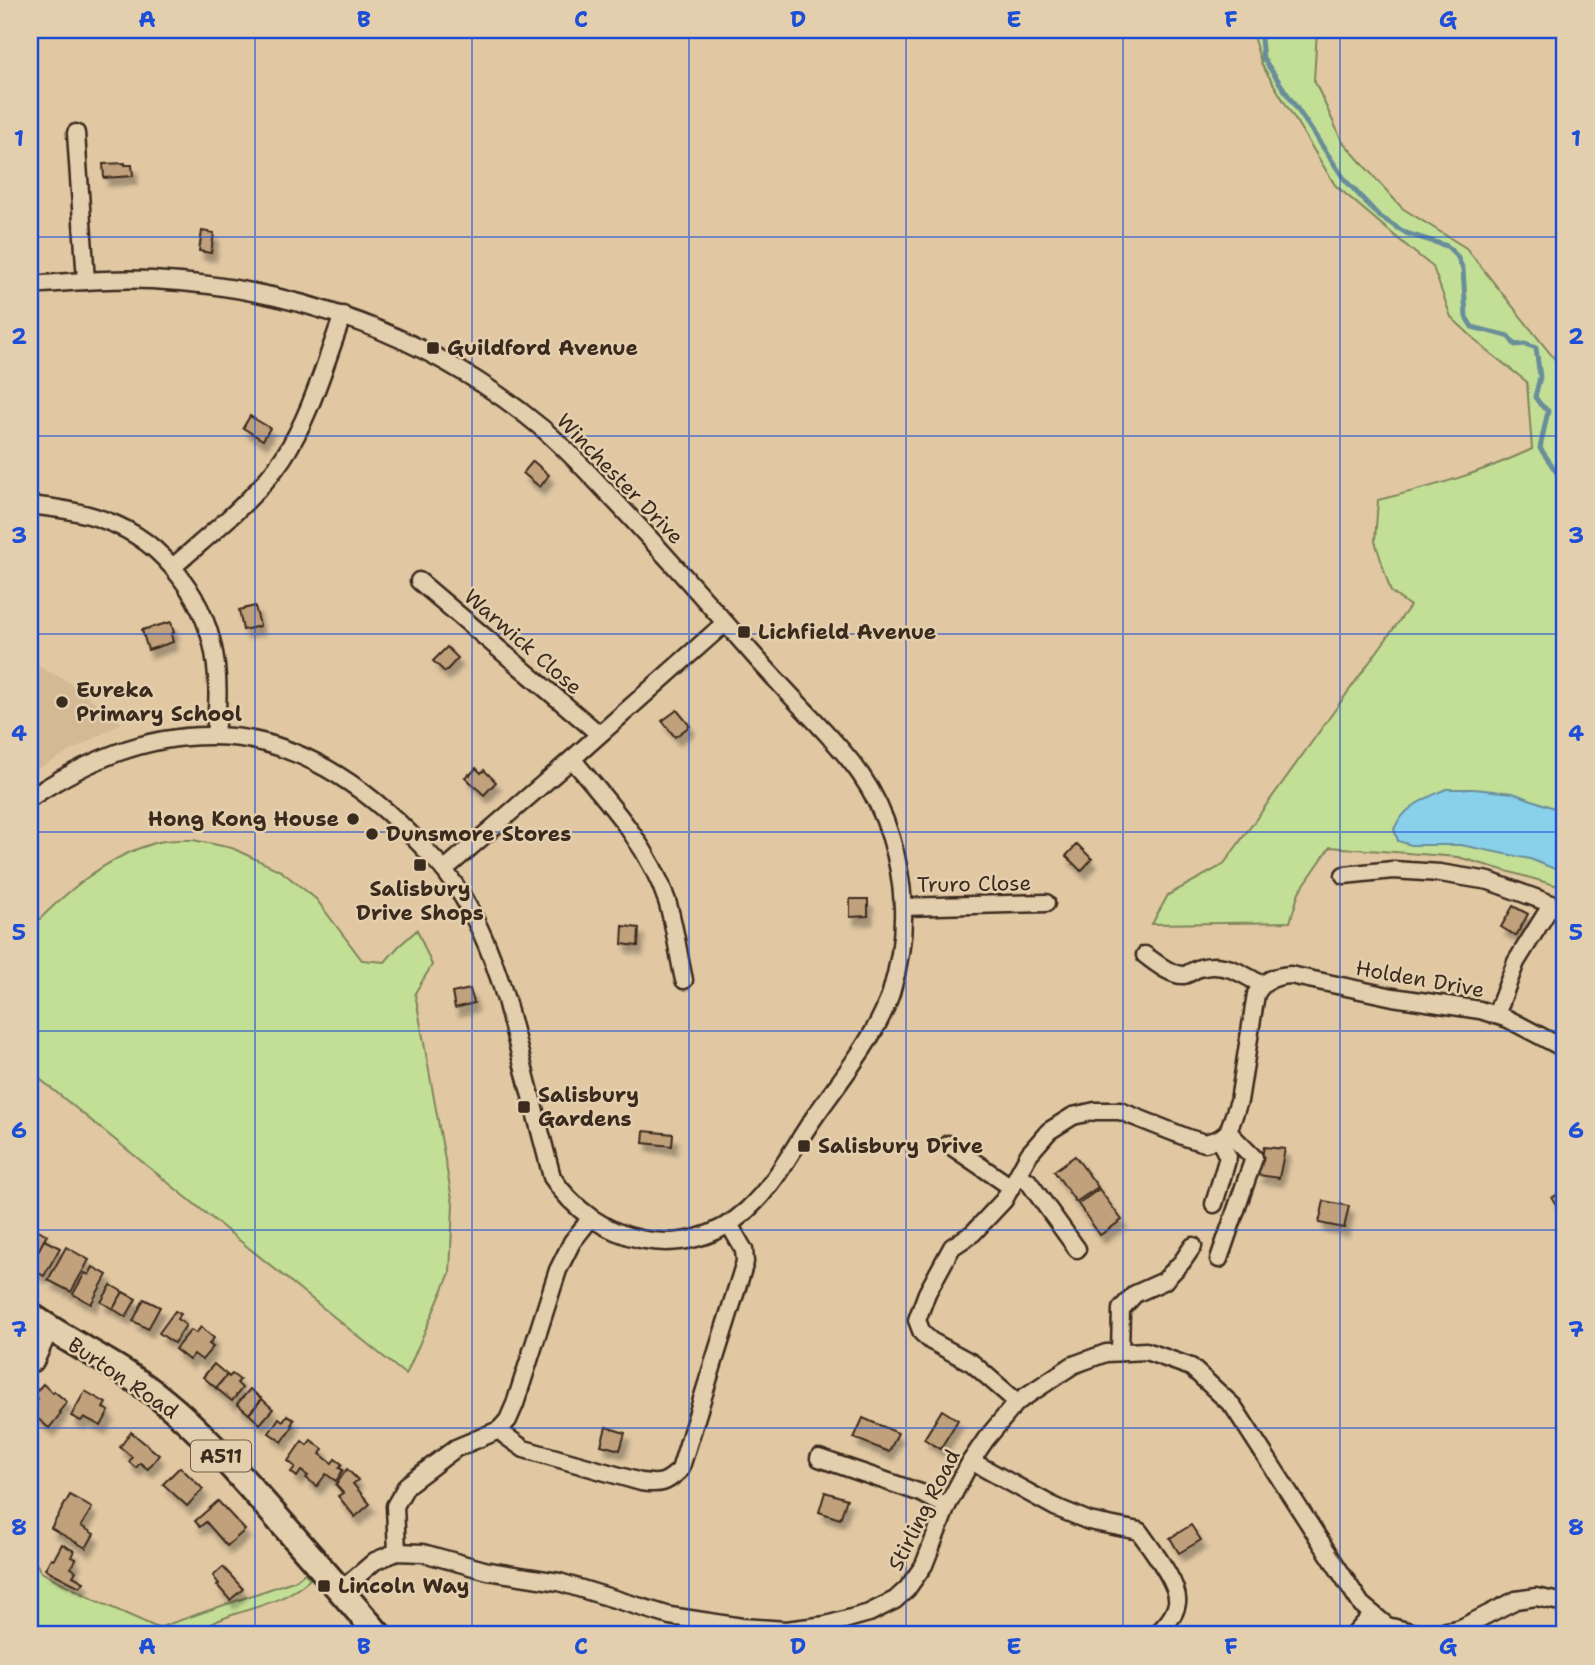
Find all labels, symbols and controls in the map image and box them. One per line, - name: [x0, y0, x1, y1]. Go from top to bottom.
- text: A: [138, 4, 156, 34]
- text: B: [357, 4, 371, 34]
- text: C: [574, 4, 588, 34]
- text: D: [790, 4, 806, 34]
- text: E: [1006, 4, 1022, 34]
- text: F: [1224, 4, 1238, 34]
- text: G: [1439, 4, 1458, 34]
- text: 1: [14, 123, 24, 153]
- text: 1: [1571, 123, 1581, 153]
- text: 2: [11, 321, 27, 351]
- text: 2: [1568, 321, 1584, 351]
- place label: Guildford Avenue: [447, 334, 638, 362]
- marker: Guildford Avenue: [425, 340, 441, 356]
- street label: Winchester Drive: [550, 407, 690, 551]
- text: 3: [11, 520, 27, 550]
- text: 3: [1568, 520, 1584, 550]
- street label: Warwick Close: [458, 583, 588, 701]
- place label: Lichfield Avenue: [758, 618, 936, 646]
- marker: Lichfield Avenue: [736, 624, 752, 640]
- place label: Eureka Primary School: [76, 676, 242, 728]
- marker: Eureka Primary School: [54, 694, 70, 710]
- text: 4: [11, 718, 27, 748]
- text: 4: [1568, 718, 1584, 748]
- place label: Hong Kong House: [148, 805, 339, 833]
- marker: Hong Kong House: [345, 811, 361, 827]
- place label: Dunsmore Stores: [386, 820, 571, 848]
- marker: Dunsmore Stores: [364, 826, 380, 842]
- marker: Salisbury Drive Shops: [412, 857, 428, 873]
- street label: Truro Close: [917, 869, 1031, 899]
- place label: Salisbury Drive Shops: [356, 875, 484, 927]
- text: 5: [12, 917, 26, 947]
- text: 5: [1569, 917, 1583, 947]
- street label: Holden Drive: [1353, 954, 1487, 1004]
- place label: Salisbury Gardens: [538, 1081, 639, 1133]
- marker: Salisbury Gardens: [516, 1099, 532, 1115]
- text: 6: [11, 1115, 27, 1145]
- text: 6: [1568, 1115, 1584, 1145]
- place label: Salisbury Drive: [818, 1132, 983, 1160]
- marker: Salisbury Drive: [796, 1138, 812, 1154]
- text: 7: [11, 1314, 27, 1344]
- text: 7: [1568, 1314, 1584, 1344]
- street label: Burton Road: [62, 1331, 184, 1425]
- road number: A511: [191, 1440, 251, 1472]
- street label: Stirling Road: [881, 1445, 967, 1575]
- text: 8: [11, 1512, 27, 1542]
- text: 8: [1568, 1512, 1584, 1542]
- place label: Lincoln Way: [338, 1572, 469, 1600]
- marker: Lincoln Way: [316, 1578, 332, 1594]
- text: A: [138, 1631, 156, 1661]
- text: B: [357, 1631, 371, 1661]
- text: C: [574, 1631, 588, 1661]
- text: D: [790, 1631, 806, 1661]
- text: E: [1006, 1631, 1022, 1661]
- text: F: [1224, 1631, 1238, 1661]
- text: G: [1439, 1631, 1458, 1661]

